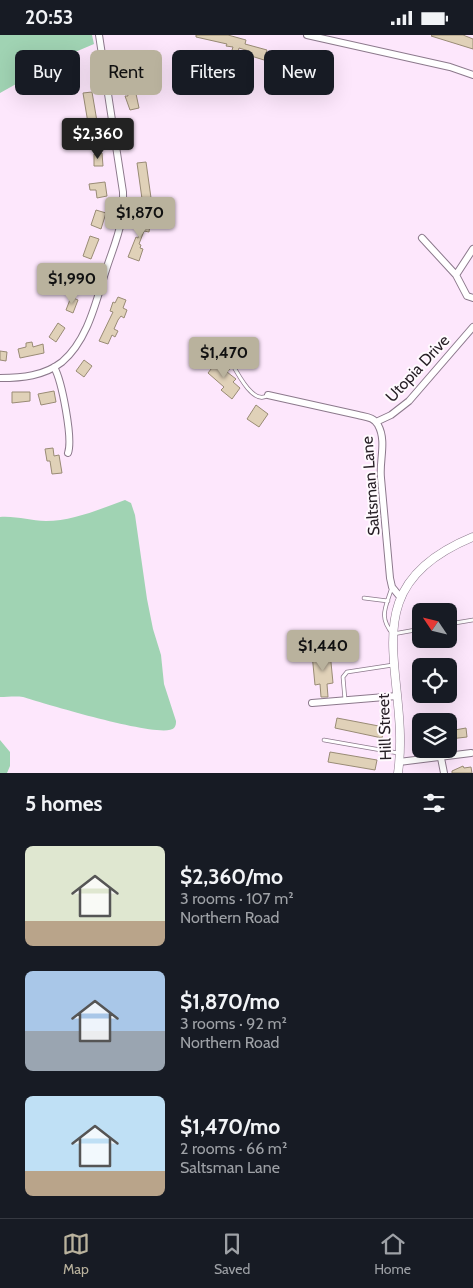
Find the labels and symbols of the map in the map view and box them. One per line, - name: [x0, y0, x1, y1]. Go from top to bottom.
- pin: $2,360: [57, 117, 139, 160]
- pin: $1,870: [99, 197, 181, 239]
- pin: $1,990: [31, 263, 113, 305]
- street label: Utopia Drive: [381, 331, 453, 406]
- pin: $1,470: [183, 337, 265, 379]
- street label: Saltsman Lane: [358, 436, 383, 536]
- north arrow: [412, 603, 458, 647]
- pin: $1,440: [282, 629, 364, 672]
- street label: Hill Street: [374, 693, 395, 761]

